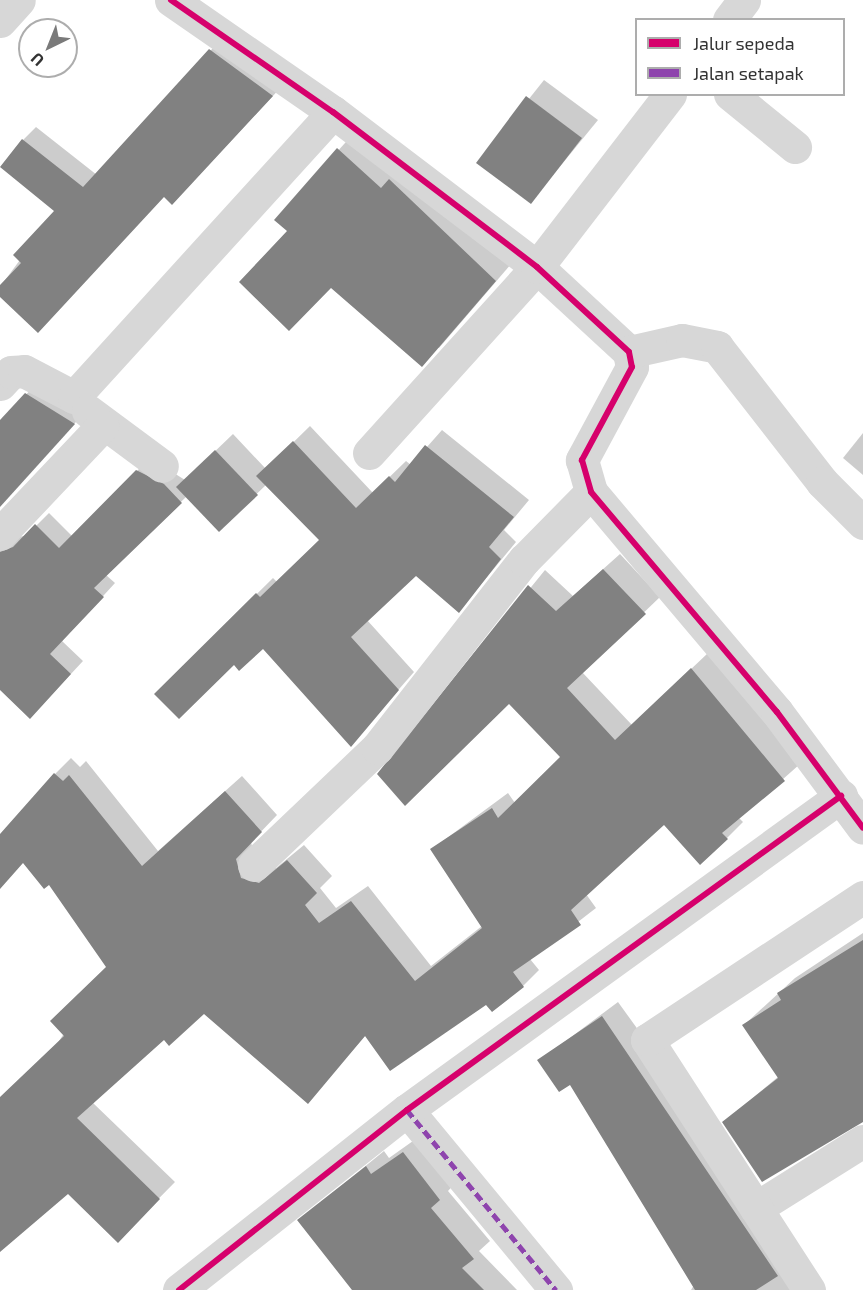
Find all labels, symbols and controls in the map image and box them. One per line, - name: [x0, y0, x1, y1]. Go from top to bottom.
- north arrow: [18, 18, 78, 78]
- legend: [635, 18, 845, 96]
- text: Jalur sepeda: [693, 32, 795, 54]
- text: U: [26, 49, 47, 71]
- text: Jalan setapak: [693, 62, 804, 84]

